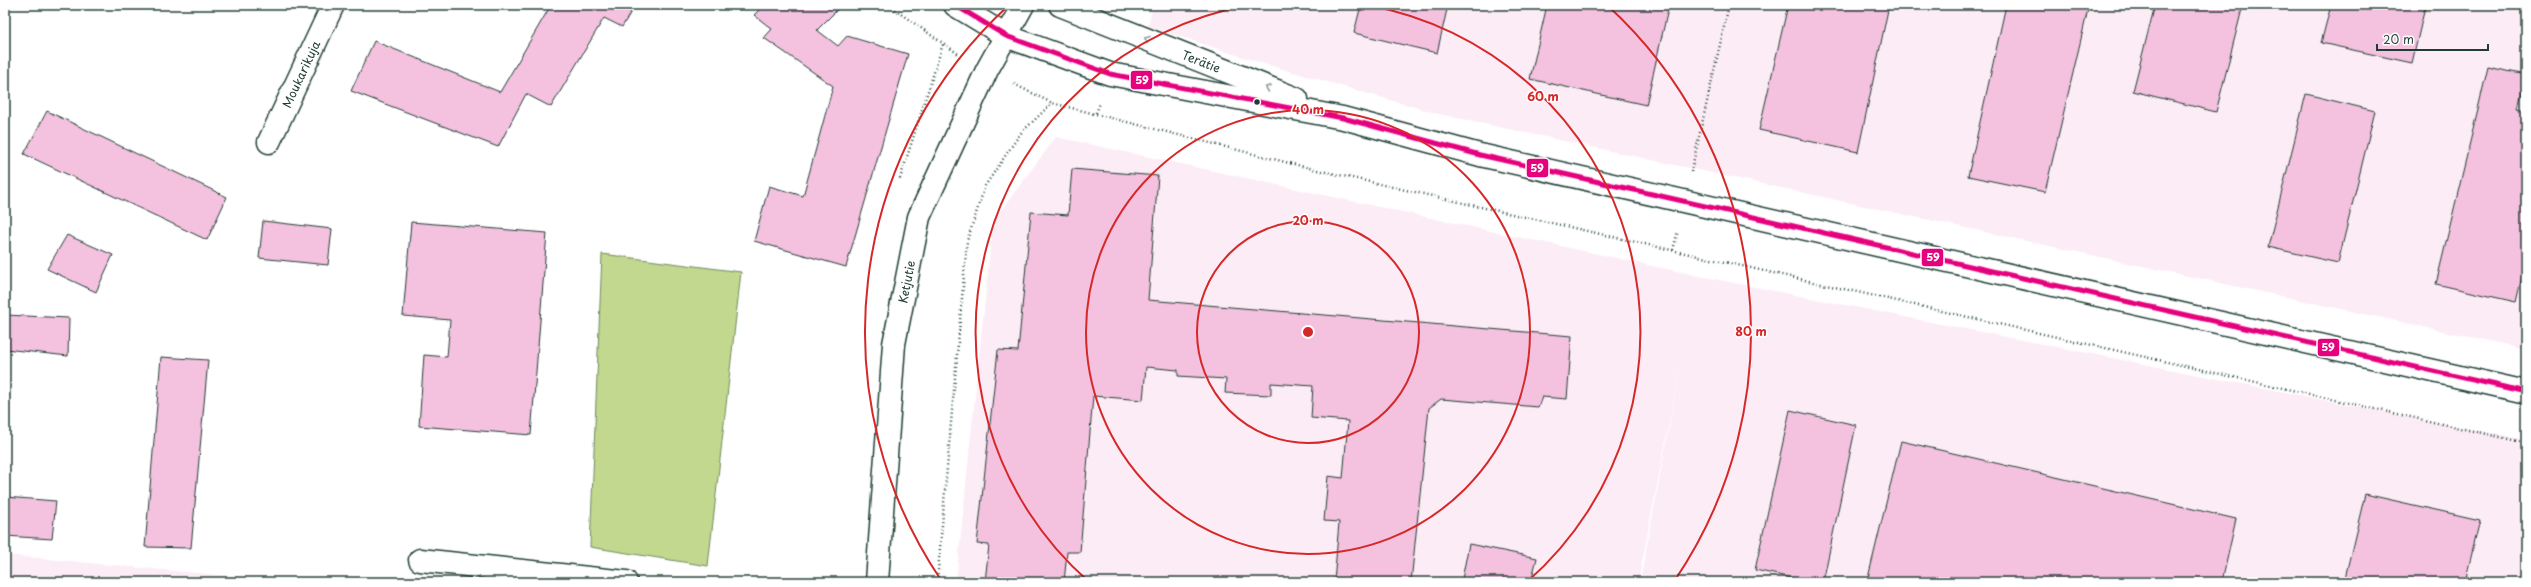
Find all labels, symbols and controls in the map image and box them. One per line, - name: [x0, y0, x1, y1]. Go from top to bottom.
- scale bar: [2377, 26, 2488, 52]
- text: 20 m: [2383, 30, 2414, 48]
- one-way arrow: [1143, 36, 1150, 44]
- street label: Moukarikuja: [277, 37, 324, 111]
- street label: Terätie: [1179, 45, 1223, 77]
- line badge: 59: [1130, 70, 1153, 90]
- text: 59: [1135, 71, 1149, 88]
- one-way arrow: [1264, 84, 1271, 92]
- text: 60 m: [1527, 87, 1559, 105]
- unlabelled marker: [1252, 97, 1262, 107]
- text: 40 m: [1292, 100, 1324, 118]
- line badge: 59: [1526, 158, 1549, 178]
- text: 59: [1530, 159, 1544, 176]
- text: 20 m: [1292, 211, 1324, 229]
- line badge: 59: [1921, 248, 1944, 267]
- text: 59: [1926, 248, 1940, 265]
- street label: Ketjutie: [893, 259, 919, 305]
- text: 80 m: [1735, 322, 1767, 340]
- centre of rings: [1301, 325, 1315, 339]
- line badge: 59: [2317, 338, 2340, 357]
- text: 59: [2321, 338, 2335, 355]

